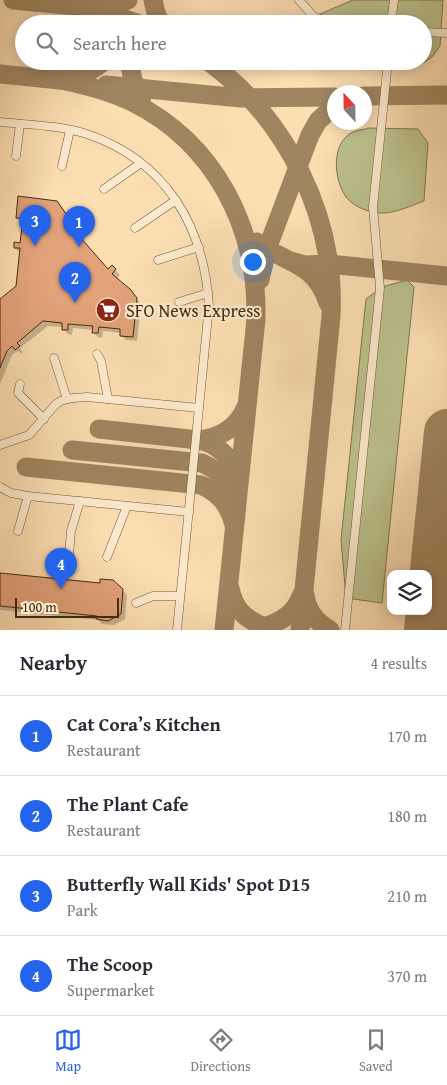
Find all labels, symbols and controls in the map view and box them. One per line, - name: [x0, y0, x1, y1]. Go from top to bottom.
- search box: [15, 15, 432, 70]
- icon: search: [33, 29, 61, 57]
- text: Search here: [73, 29, 167, 57]
- north arrow: [327, 85, 372, 130]
- pin: 3: [19, 205, 51, 246]
- pin: 1: [63, 206, 95, 247]
- your location: [240, 249, 266, 275]
- pin: 2: [59, 262, 91, 303]
- supermarket icon: SFO News Express: [95, 297, 121, 323]
- place label: SFO News Express: [126, 297, 260, 324]
- pin: 4: [45, 548, 77, 589]
- map controls: [387, 570, 432, 615]
- button: layers: [387, 570, 432, 615]
- scale bar: [15, 595, 119, 618]
- text: 100 m: [22, 597, 57, 617]
- text: Nearby: [20, 647, 87, 678]
- text: 4 results: [370, 651, 427, 675]
- text: Cat Cora’s Kitchen: [67, 710, 221, 738]
- text: 1: [32, 724, 40, 748]
- text: 170 m: [387, 724, 427, 748]
- text: Restaurant: [67, 738, 141, 762]
- text: The Plant Cafe: [67, 790, 189, 818]
- text: 2: [32, 804, 40, 828]
- text: 180 m: [387, 804, 427, 828]
- text: Restaurant: [67, 818, 141, 842]
- text: Butterfly Wall Kids' Spot D15: [67, 870, 310, 898]
- text: 3: [32, 884, 40, 908]
- text: 210 m: [387, 884, 427, 908]
- text: Park: [67, 898, 98, 922]
- text: The Scoop: [67, 950, 153, 978]
- text: 4: [32, 964, 40, 988]
- text: 370 m: [387, 964, 427, 988]
- text: Supermarket: [67, 978, 154, 1002]
- tab: Map: [54, 1026, 82, 1076]
- tab: Directions: [190, 1026, 251, 1076]
- tab: Saved: [359, 1026, 393, 1076]

